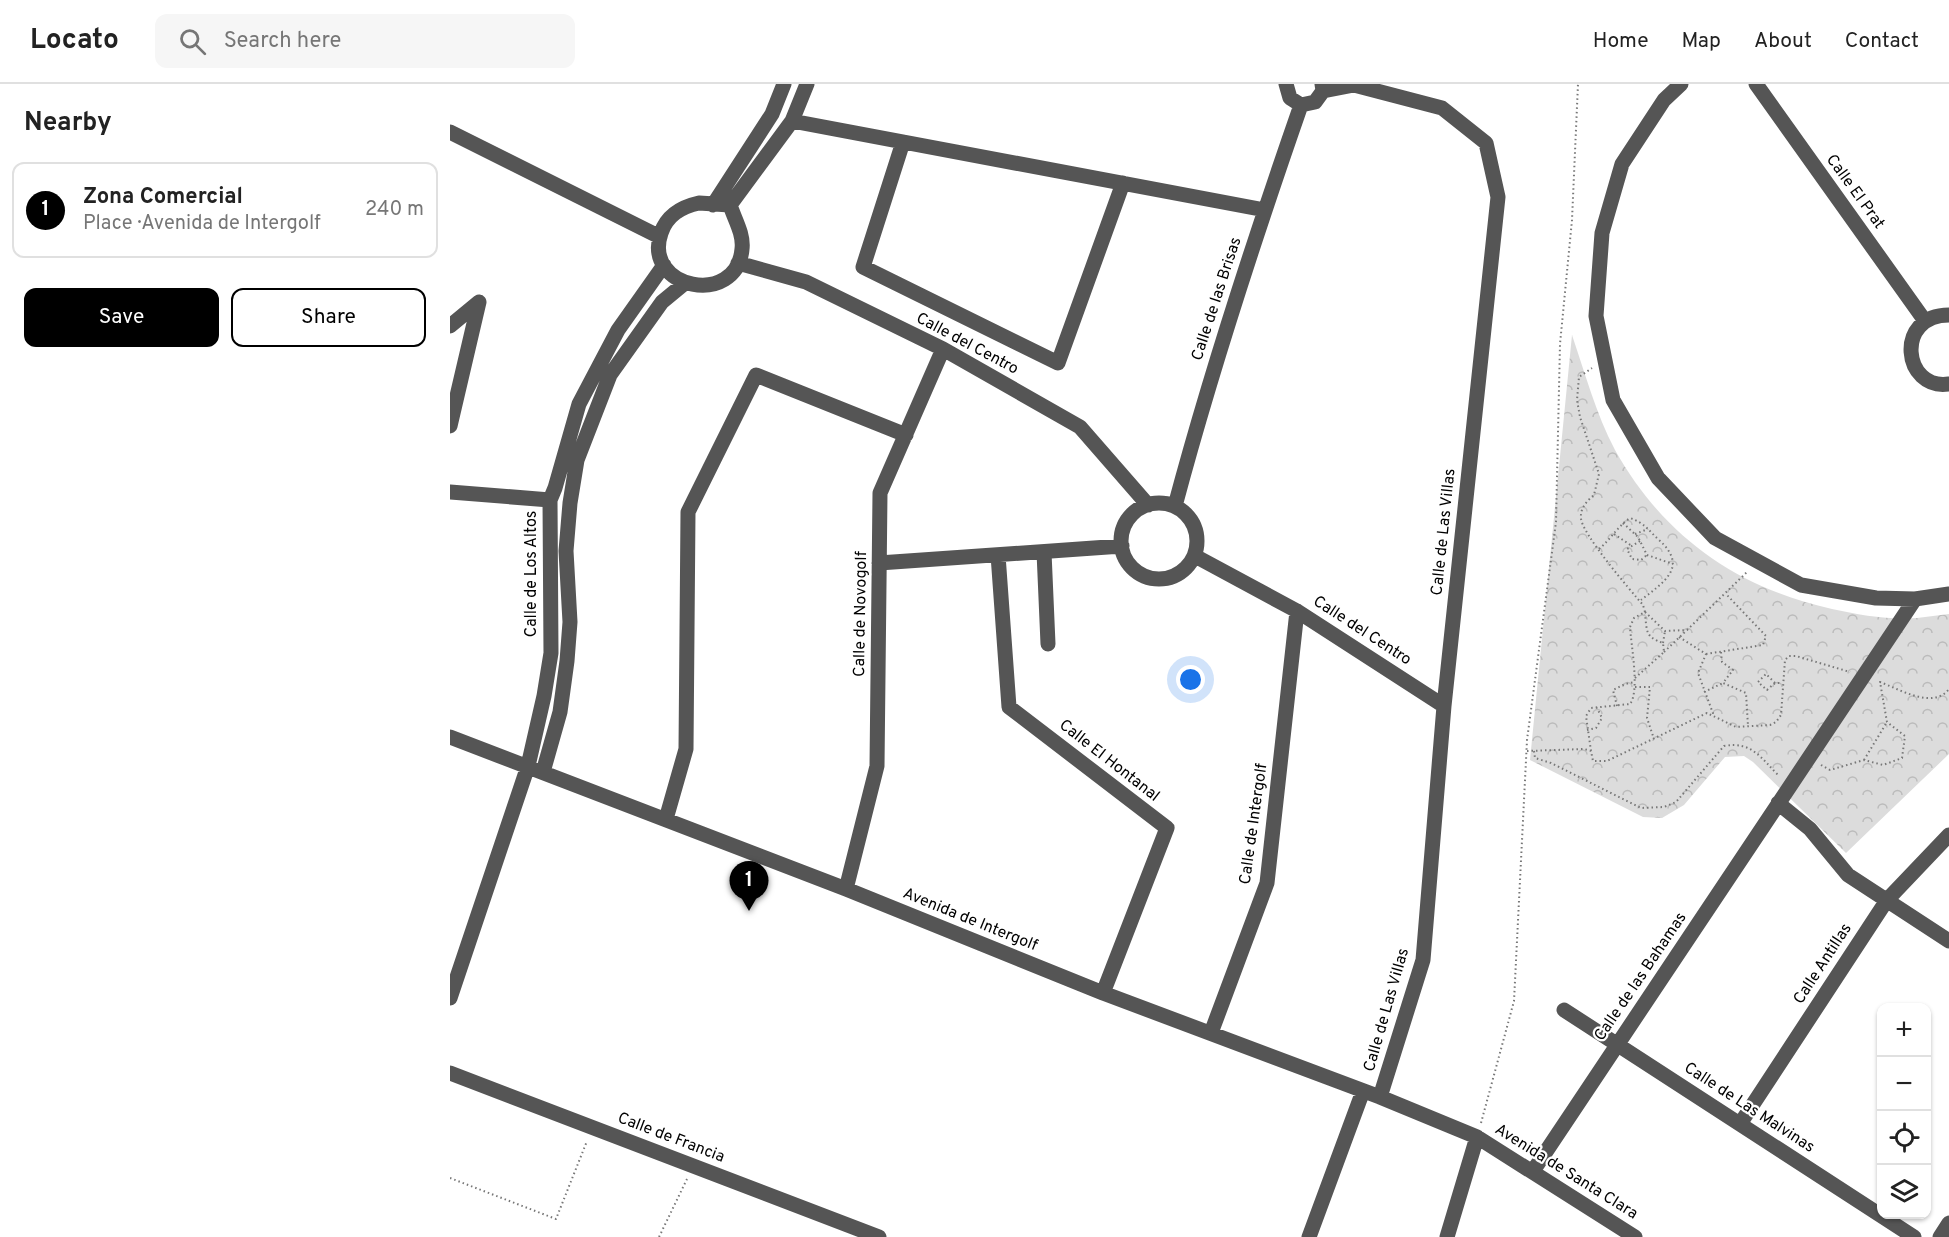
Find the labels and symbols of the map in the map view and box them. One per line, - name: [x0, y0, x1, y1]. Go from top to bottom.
- street label: Calle El Prat: [1821, 151, 1889, 233]
- street label: Calle de las Brisas: [1188, 235, 1246, 363]
- street label: Calle del Centro: [912, 309, 1022, 379]
- street label: Calle de Las Villas: [1427, 467, 1461, 597]
- street label: Calle de Los Altos: [522, 511, 542, 637]
- street label: Calle de Novogolf: [850, 550, 872, 677]
- street label: Calle del Centro: [1309, 592, 1415, 670]
- your location: [1176, 665, 1205, 694]
- street label: Calle El Hontanal: [1055, 716, 1163, 806]
- street label: Calle de Intergolf: [1236, 762, 1272, 886]
- pin: 1: [730, 862, 768, 911]
- street label: Avenida de Intergolf: [900, 884, 1041, 956]
- street label: Calle de las Bahamas: [1590, 909, 1692, 1045]
- street label: Calle Antillas: [1789, 920, 1857, 1008]
- street label: Calle de Las Villas: [1360, 946, 1414, 1074]
- street label: Calle de Las Malvinas: [1680, 1058, 1818, 1158]
- street label: Calle de Francia: [615, 1108, 727, 1168]
- street label: Avenida de Santa Clara: [1491, 1120, 1641, 1224]

